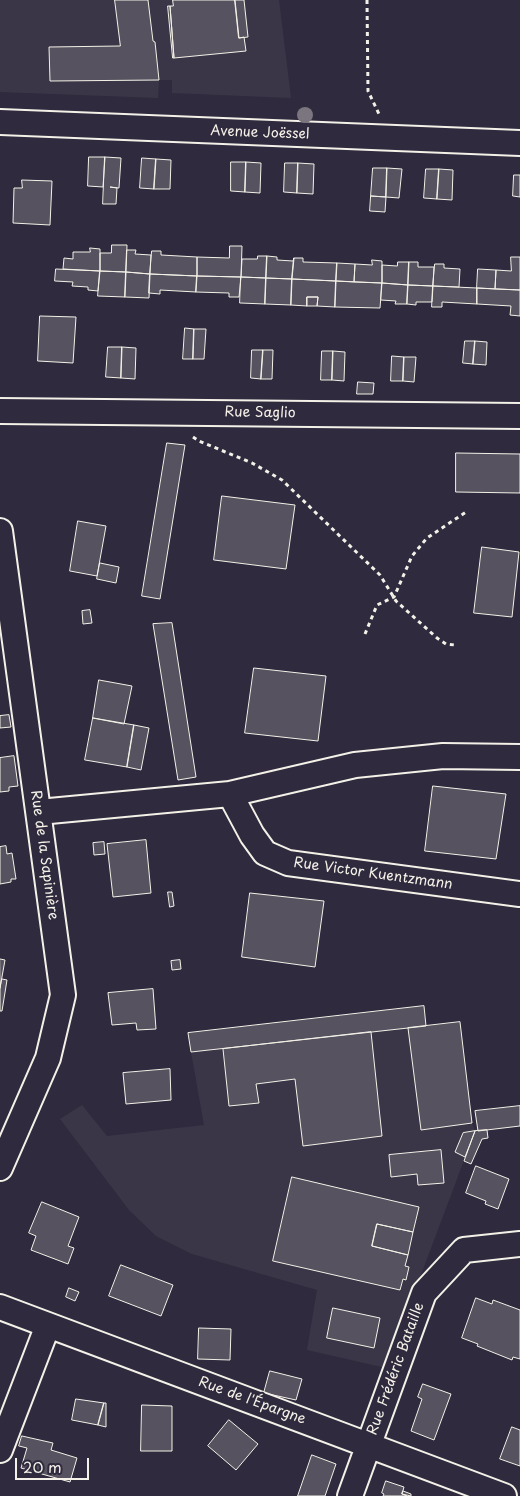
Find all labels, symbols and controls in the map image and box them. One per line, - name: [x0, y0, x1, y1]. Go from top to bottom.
- street label: Avenue Joëssel: [210, 123, 310, 143]
- street label: Rue Saglio: [224, 404, 296, 422]
- street label: Rue de la Sapinière: [27, 789, 61, 921]
- street label: Rue Victor Kuentzmann: [292, 855, 454, 893]
- street label: Rue Frédéric Bataille: [364, 1300, 428, 1438]
- street label: Rue de l'Épargne: [196, 1374, 308, 1428]
- scale bar: [18, 1448, 91, 1480]
- text: 20 m: [23, 1455, 62, 1478]

